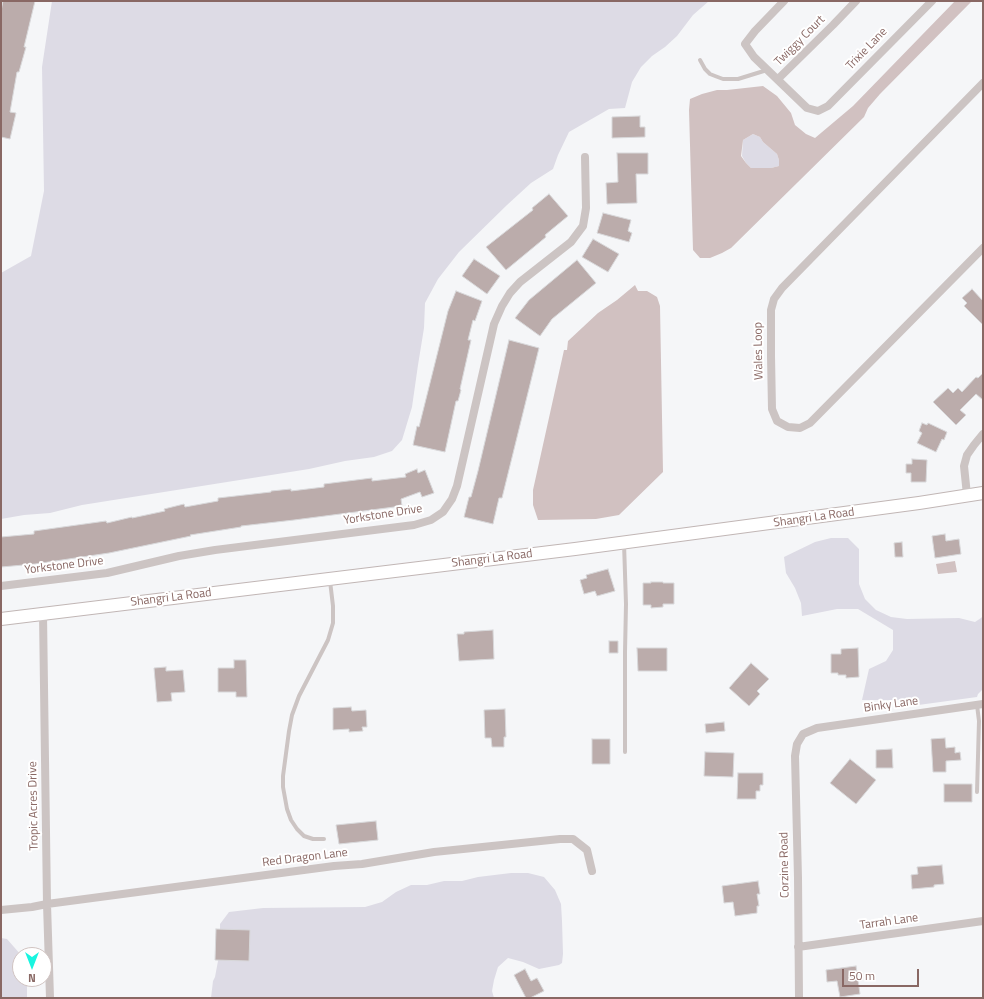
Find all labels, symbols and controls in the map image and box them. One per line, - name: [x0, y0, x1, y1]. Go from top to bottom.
- street label: Twiggy Court: [772, 13, 828, 69]
- street label: Trixie Lane: [843, 25, 891, 73]
- street label: Wales Loop: [751, 322, 767, 380]
- street label: Yorkstone Drive: [343, 502, 423, 528]
- street label: Shangri La Road: [773, 505, 855, 531]
- street label: Shangri La Road: [451, 547, 533, 571]
- street label: Yorkstone Drive: [24, 554, 104, 578]
- street label: Shangri La Road: [130, 586, 212, 610]
- street label: Binky Lane: [863, 694, 919, 716]
- street label: Tropic Acres Drive: [26, 761, 42, 851]
- street label: Corzine Road: [777, 832, 793, 898]
- street label: Red Dragon Lane: [261, 846, 349, 870]
- street label: Tarrah Lane: [859, 911, 919, 933]
- north arrow: [12, 947, 52, 987]
- scale bar: [844, 961, 921, 987]
- text: 50 m: [849, 966, 875, 985]
- text: N: [28, 970, 36, 986]

